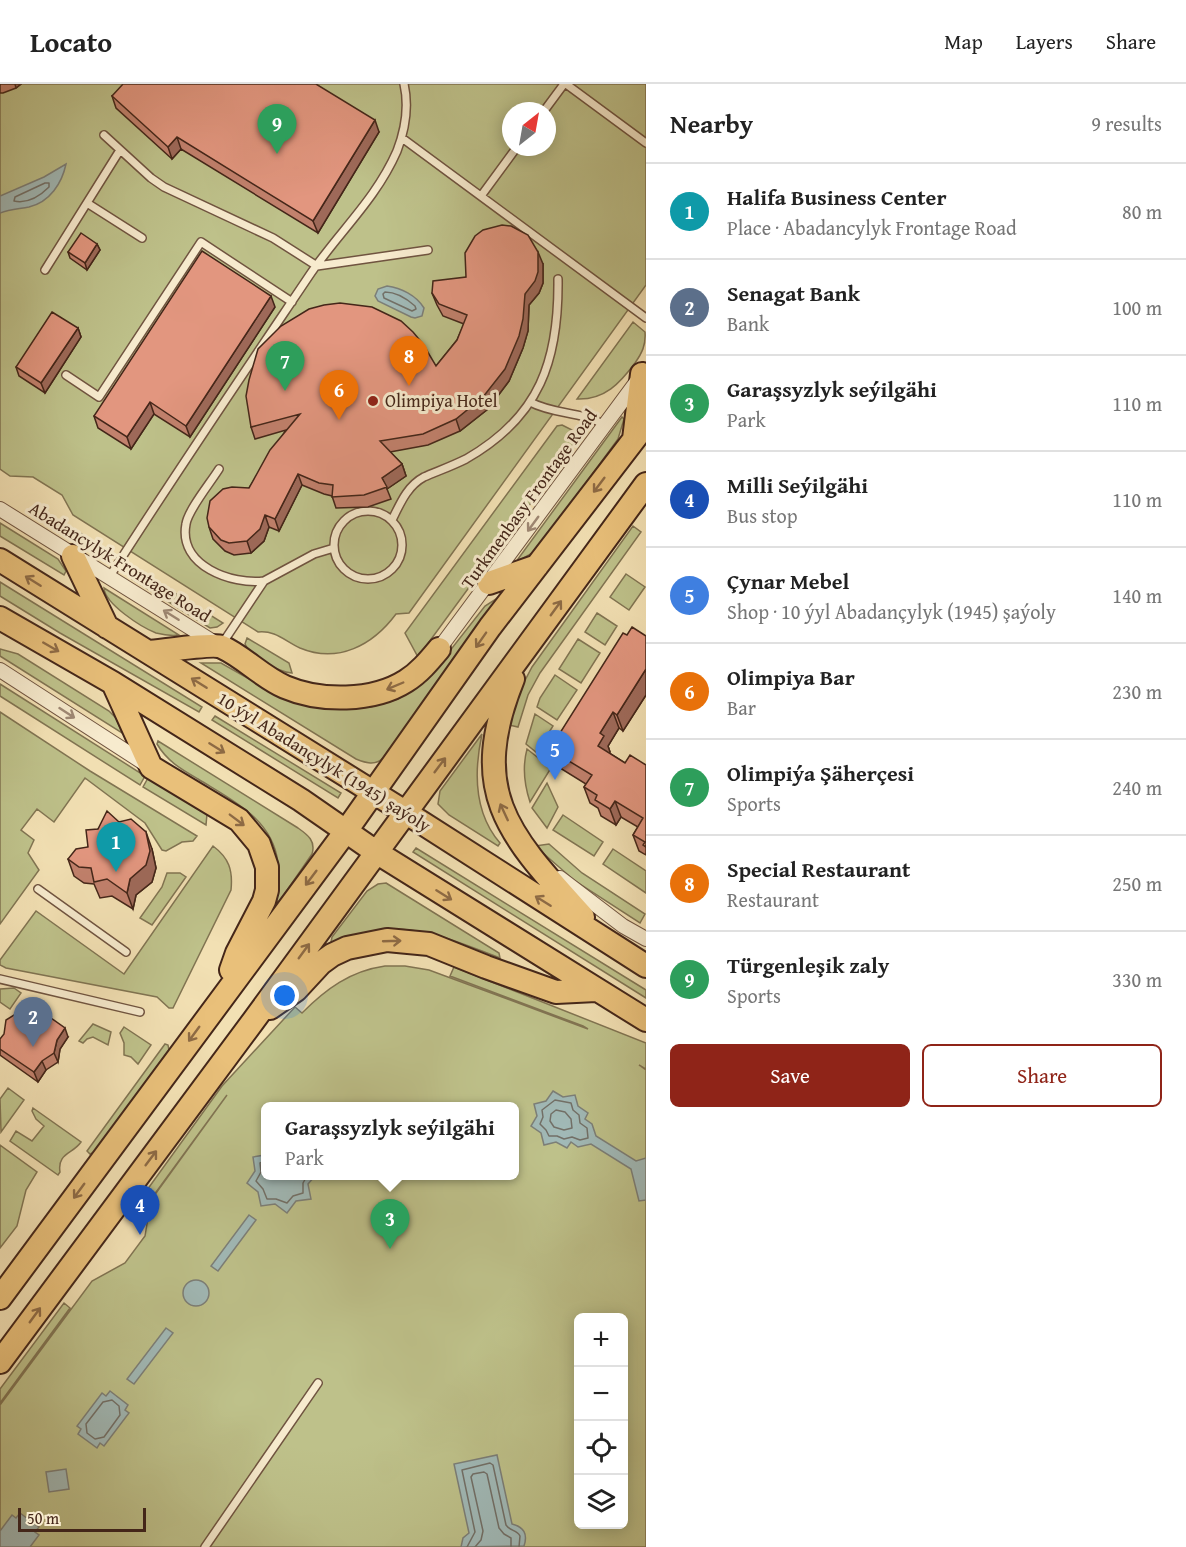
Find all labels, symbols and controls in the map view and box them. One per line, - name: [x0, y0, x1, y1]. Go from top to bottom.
- text: Locato: [30, 21, 112, 62]
- text: Map: [944, 26, 983, 57]
- text: Layers: [1016, 26, 1073, 57]
- text: Share: [1106, 26, 1156, 57]
- north arrow: [502, 102, 556, 156]
- pin: 9: [258, 104, 296, 154]
- text: Nearby: [670, 104, 753, 143]
- text: 9 results: [1091, 109, 1162, 138]
- text: Halifa Business Center: [727, 181, 947, 213]
- text: 1: [684, 197, 695, 226]
- text: 80 m: [1122, 197, 1162, 226]
- text: Place · Abadancylyk Frontage Road: [727, 213, 1017, 242]
- text: Senagat Bank: [727, 277, 860, 309]
- text: 2: [684, 293, 695, 322]
- text: 100 m: [1112, 293, 1162, 322]
- text: Bank: [727, 309, 769, 338]
- pin: 8: [390, 336, 428, 386]
- pin: 7: [266, 342, 304, 391]
- pin: 6: [320, 370, 358, 420]
- text: Garaşsyzlyk seýilgähi: [727, 373, 937, 405]
- place label: Olimpiya Hotel: [385, 387, 498, 414]
- text: 3: [684, 389, 695, 418]
- text: 110 m: [1112, 389, 1162, 418]
- marker: Olimpiya Hotel: [366, 394, 380, 408]
- street label: Turkmenbasy Frontage Road: [454, 403, 603, 594]
- text: Park: [727, 405, 766, 434]
- text: Milli Seýilgähi: [727, 469, 868, 501]
- one-way arrow: [593, 477, 605, 493]
- text: 4: [684, 485, 695, 514]
- text: 110 m: [1112, 485, 1162, 514]
- street label: Abadancylyk Frontage Road: [24, 494, 217, 629]
- text: Bus stop: [727, 501, 798, 530]
- one-way arrow: [527, 515, 539, 531]
- text: Çynar Mebel: [727, 565, 849, 597]
- one-way arrow: [25, 574, 42, 586]
- text: 5: [684, 581, 695, 610]
- text: 140 m: [1112, 581, 1162, 610]
- text: Shop · 10 ýyl Abadançylyk (1945) şaýoly: [727, 597, 1056, 626]
- one-way arrow: [550, 600, 562, 616]
- one-way arrow: [163, 608, 180, 620]
- one-way arrow: [475, 632, 487, 648]
- one-way arrow: [42, 641, 59, 653]
- text: Olimpiya Bar: [727, 661, 855, 693]
- one-way arrow: [190, 677, 207, 690]
- text: 6: [684, 677, 695, 706]
- text: 230 m: [1112, 677, 1162, 706]
- one-way arrow: [386, 681, 404, 692]
- street label: 10 ýyl Abadançylyk (1945) şaýoly: [212, 685, 436, 839]
- text: Bar: [727, 693, 756, 722]
- one-way arrow: [58, 708, 75, 720]
- pin: 5: [536, 730, 574, 780]
- one-way arrow: [208, 743, 225, 755]
- one-way arrow: [434, 757, 446, 773]
- text: Olimpiýa Şäherçesi: [727, 757, 914, 789]
- text: 7: [684, 773, 695, 802]
- text: 240 m: [1112, 773, 1162, 802]
- text: Sports: [727, 789, 781, 818]
- one-way arrow: [498, 803, 510, 821]
- one-way arrow: [229, 813, 245, 826]
- pin: 1: [96, 822, 136, 872]
- text: Special Restaurant: [727, 853, 910, 885]
- text: 8: [684, 869, 695, 898]
- text: 250 m: [1112, 869, 1162, 898]
- one-way arrow: [305, 870, 318, 886]
- text: Restaurant: [727, 885, 819, 914]
- one-way arrow: [435, 889, 452, 901]
- one-way arrow: [535, 895, 552, 907]
- one-way arrow: [381, 935, 401, 946]
- one-way arrow: [298, 943, 310, 959]
- text: Türgenleşik zaly: [727, 949, 889, 981]
- text: 9: [684, 965, 695, 994]
- text: 330 m: [1112, 965, 1162, 994]
- your location: [270, 981, 299, 1010]
- text: Sports: [727, 981, 781, 1010]
- pin: 2: [14, 998, 52, 1047]
- one-way arrow: [188, 1026, 200, 1042]
- button: Save: [670, 1044, 910, 1107]
- button: Share: [922, 1044, 1162, 1107]
- popup: [261, 1102, 519, 1180]
- text: Garaşsyzlyk seýilgähi: [285, 1111, 495, 1143]
- text: Park: [285, 1143, 324, 1172]
- one-way arrow: [145, 1151, 157, 1167]
- one-way arrow: [73, 1183, 85, 1199]
- pin: 4: [120, 1186, 160, 1235]
- pin: 3: [370, 1200, 410, 1249]
- one-way arrow: [28, 1307, 41, 1323]
- map controls: [574, 1313, 628, 1529]
- button: +: [574, 1313, 628, 1367]
- button: −: [574, 1367, 628, 1421]
- button: locate: [574, 1421, 628, 1475]
- button: layers: [574, 1475, 628, 1529]
- scale bar: [18, 1505, 146, 1532]
- text: 50 m: [27, 1506, 59, 1530]

